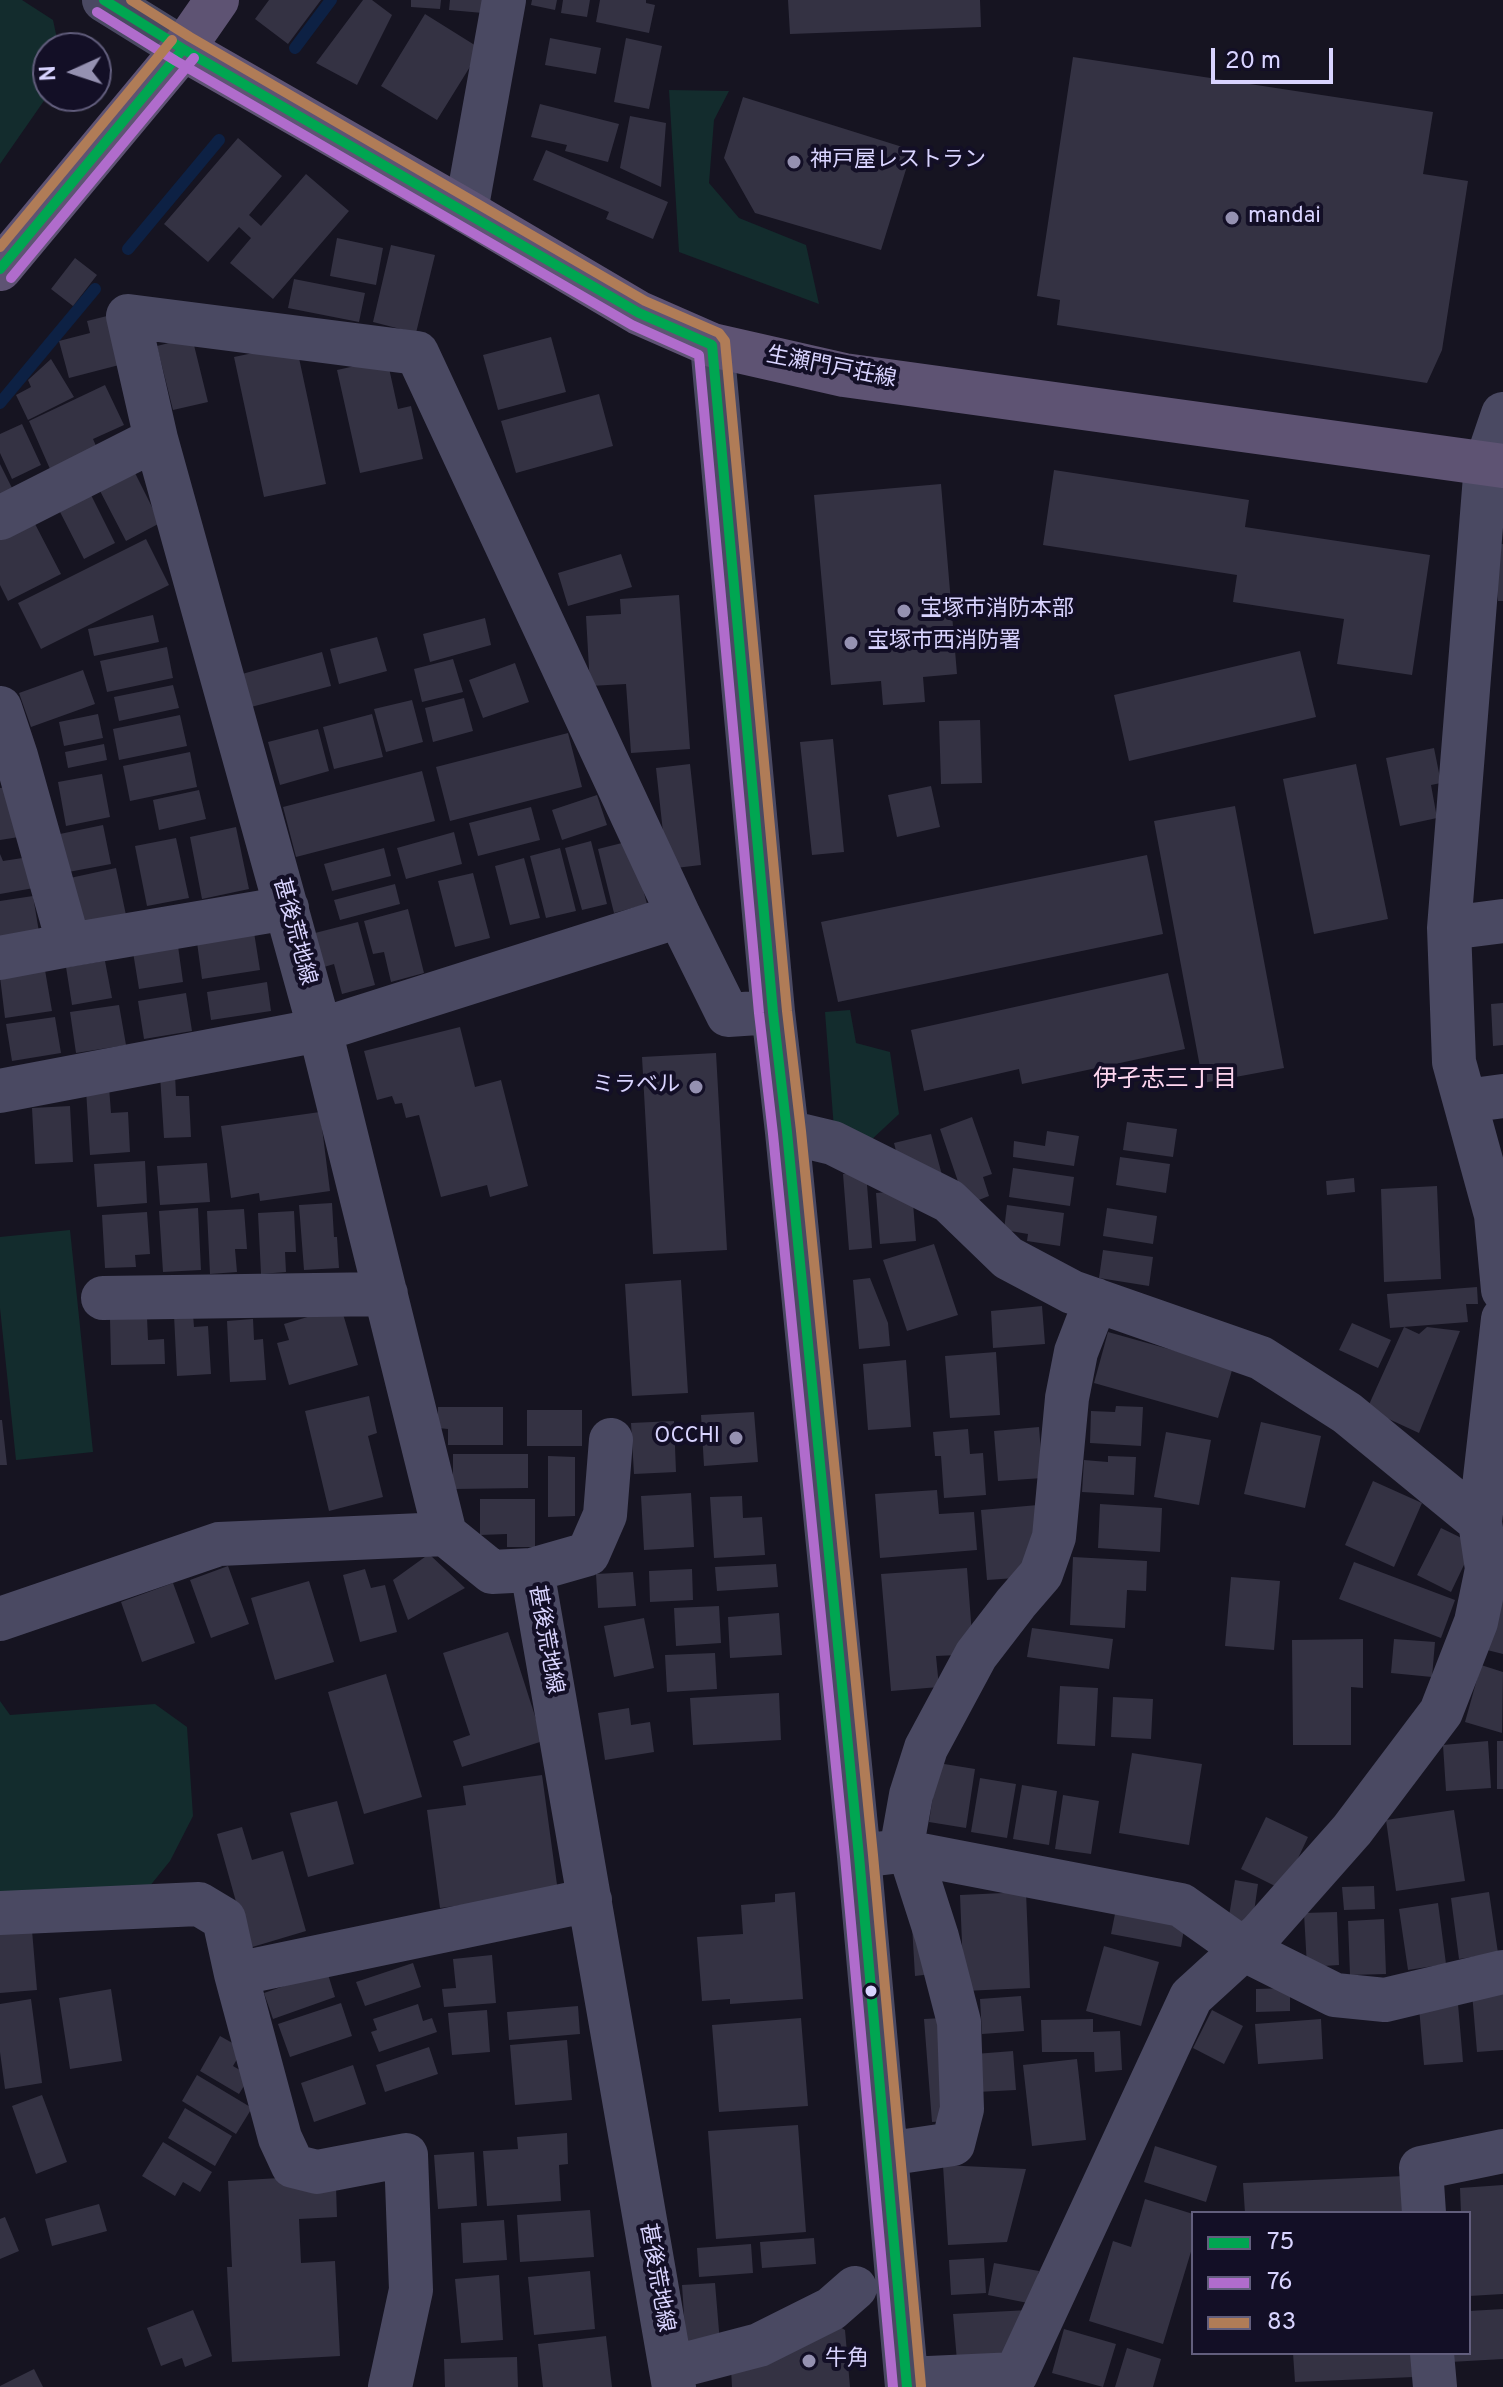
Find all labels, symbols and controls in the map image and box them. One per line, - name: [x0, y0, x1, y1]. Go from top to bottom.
- north arrow: [32, 32, 112, 112]
- scale bar: [1215, 32, 1337, 82]
- text: 20 m: [1225, 47, 1281, 77]
- text: N: [36, 65, 63, 82]
- place label: 神戸屋レストラン: [810, 149, 986, 175]
- marker: 神戸屋レストラン: [785, 153, 803, 171]
- place label: mandai: [1248, 205, 1321, 231]
- marker: mandai: [1223, 209, 1241, 227]
- street label: 生瀬門戸荘線: [764, 343, 898, 395]
- place label: 宝塚市消防本部: [920, 598, 1074, 624]
- marker: 宝塚市消防本部: [895, 602, 913, 620]
- place label: 宝塚市西消防署: [867, 630, 1021, 656]
- marker: 宝塚市西消防署: [842, 634, 860, 652]
- street label: 甚後荒地線: [266, 875, 320, 989]
- district label: 伊孑志三丁目: [1093, 1067, 1237, 1095]
- place label: ミラベル: [592, 1074, 680, 1100]
- marker: ミラベル: [687, 1078, 705, 1096]
- place label: OCCHI: [654, 1425, 720, 1451]
- marker: OCCHI: [727, 1429, 745, 1447]
- street label: 甚後荒地線: [521, 1584, 567, 1696]
- unlabelled marker: [863, 1983, 879, 1999]
- legend: [1191, 2211, 1471, 2355]
- street label: 甚後荒地線: [632, 2222, 678, 2334]
- text: 75: [1267, 2228, 1294, 2258]
- text: 76: [1267, 2268, 1293, 2298]
- text: 83: [1267, 2308, 1296, 2338]
- place label: 牛角: [825, 2348, 869, 2374]
- marker: 牛角: [800, 2352, 818, 2370]

